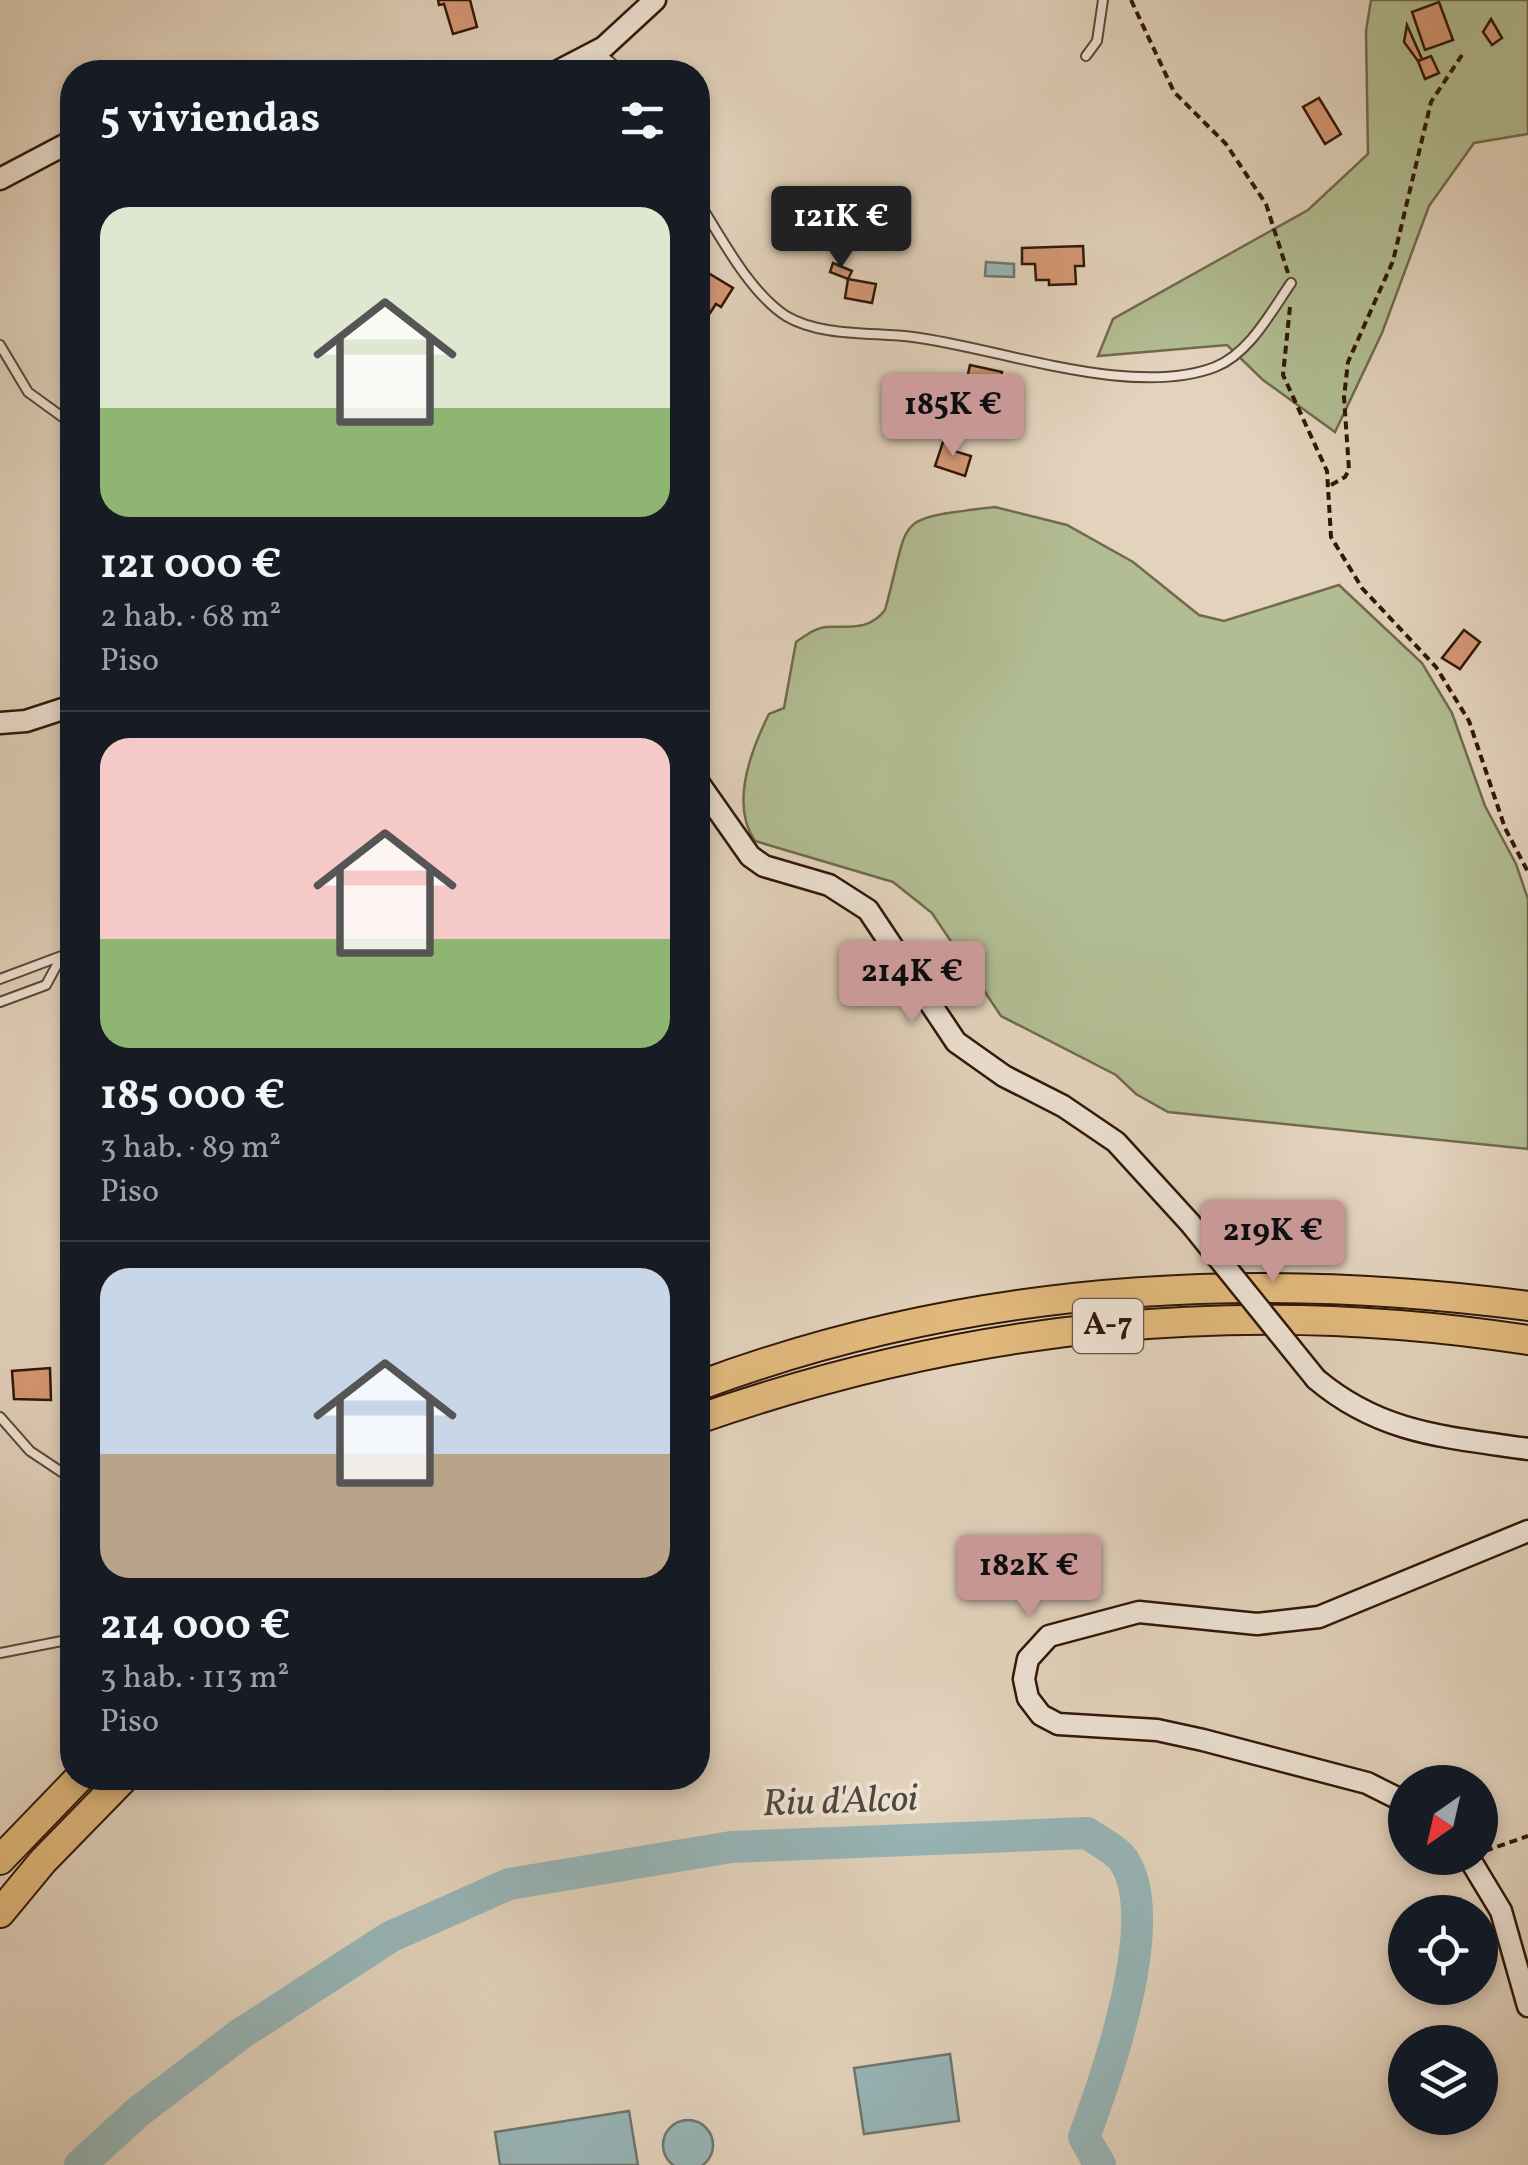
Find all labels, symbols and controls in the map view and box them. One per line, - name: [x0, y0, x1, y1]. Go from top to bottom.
- text: 5 viviendas: [100, 91, 320, 150]
- icon: filters: [615, 93, 670, 148]
- pin: 121K €: [760, 186, 922, 271]
- text: 121K €: [793, 196, 889, 240]
- icon: home: [295, 272, 475, 452]
- pin: 185K €: [872, 374, 1034, 459]
- text: 185K €: [904, 384, 1002, 428]
- text: 121 000 €: [100, 537, 282, 596]
- text: 2 hab. · 68 m²: [100, 596, 281, 640]
- text: Piso: [100, 640, 159, 684]
- icon: home: [295, 803, 475, 983]
- pin: 214K €: [831, 941, 993, 1026]
- text: 214K €: [861, 951, 963, 995]
- text: 185 000 €: [100, 1068, 285, 1127]
- text: 3 hab. · 89 m²: [100, 1127, 281, 1171]
- text: Piso: [100, 1171, 159, 1215]
- pin: 219K €: [1192, 1200, 1354, 1285]
- text: 219K €: [1223, 1210, 1323, 1254]
- road number: A-7: [1073, 1299, 1143, 1353]
- icon: home: [295, 1333, 475, 1513]
- pin: 182K €: [948, 1535, 1110, 1620]
- text: 182K €: [979, 1545, 1079, 1589]
- text: 214 000 €: [100, 1598, 290, 1657]
- text: 3 hab. · 113 m²: [100, 1657, 289, 1701]
- text: Piso: [100, 1701, 159, 1745]
- north arrow: [1388, 1765, 1498, 1875]
- map controls: [1388, 1765, 1498, 2135]
- water label: Riu d'Alcoi: [761, 1774, 919, 1832]
- button: locate: [1388, 1895, 1498, 2005]
- button: layers: [1388, 2025, 1498, 2135]

